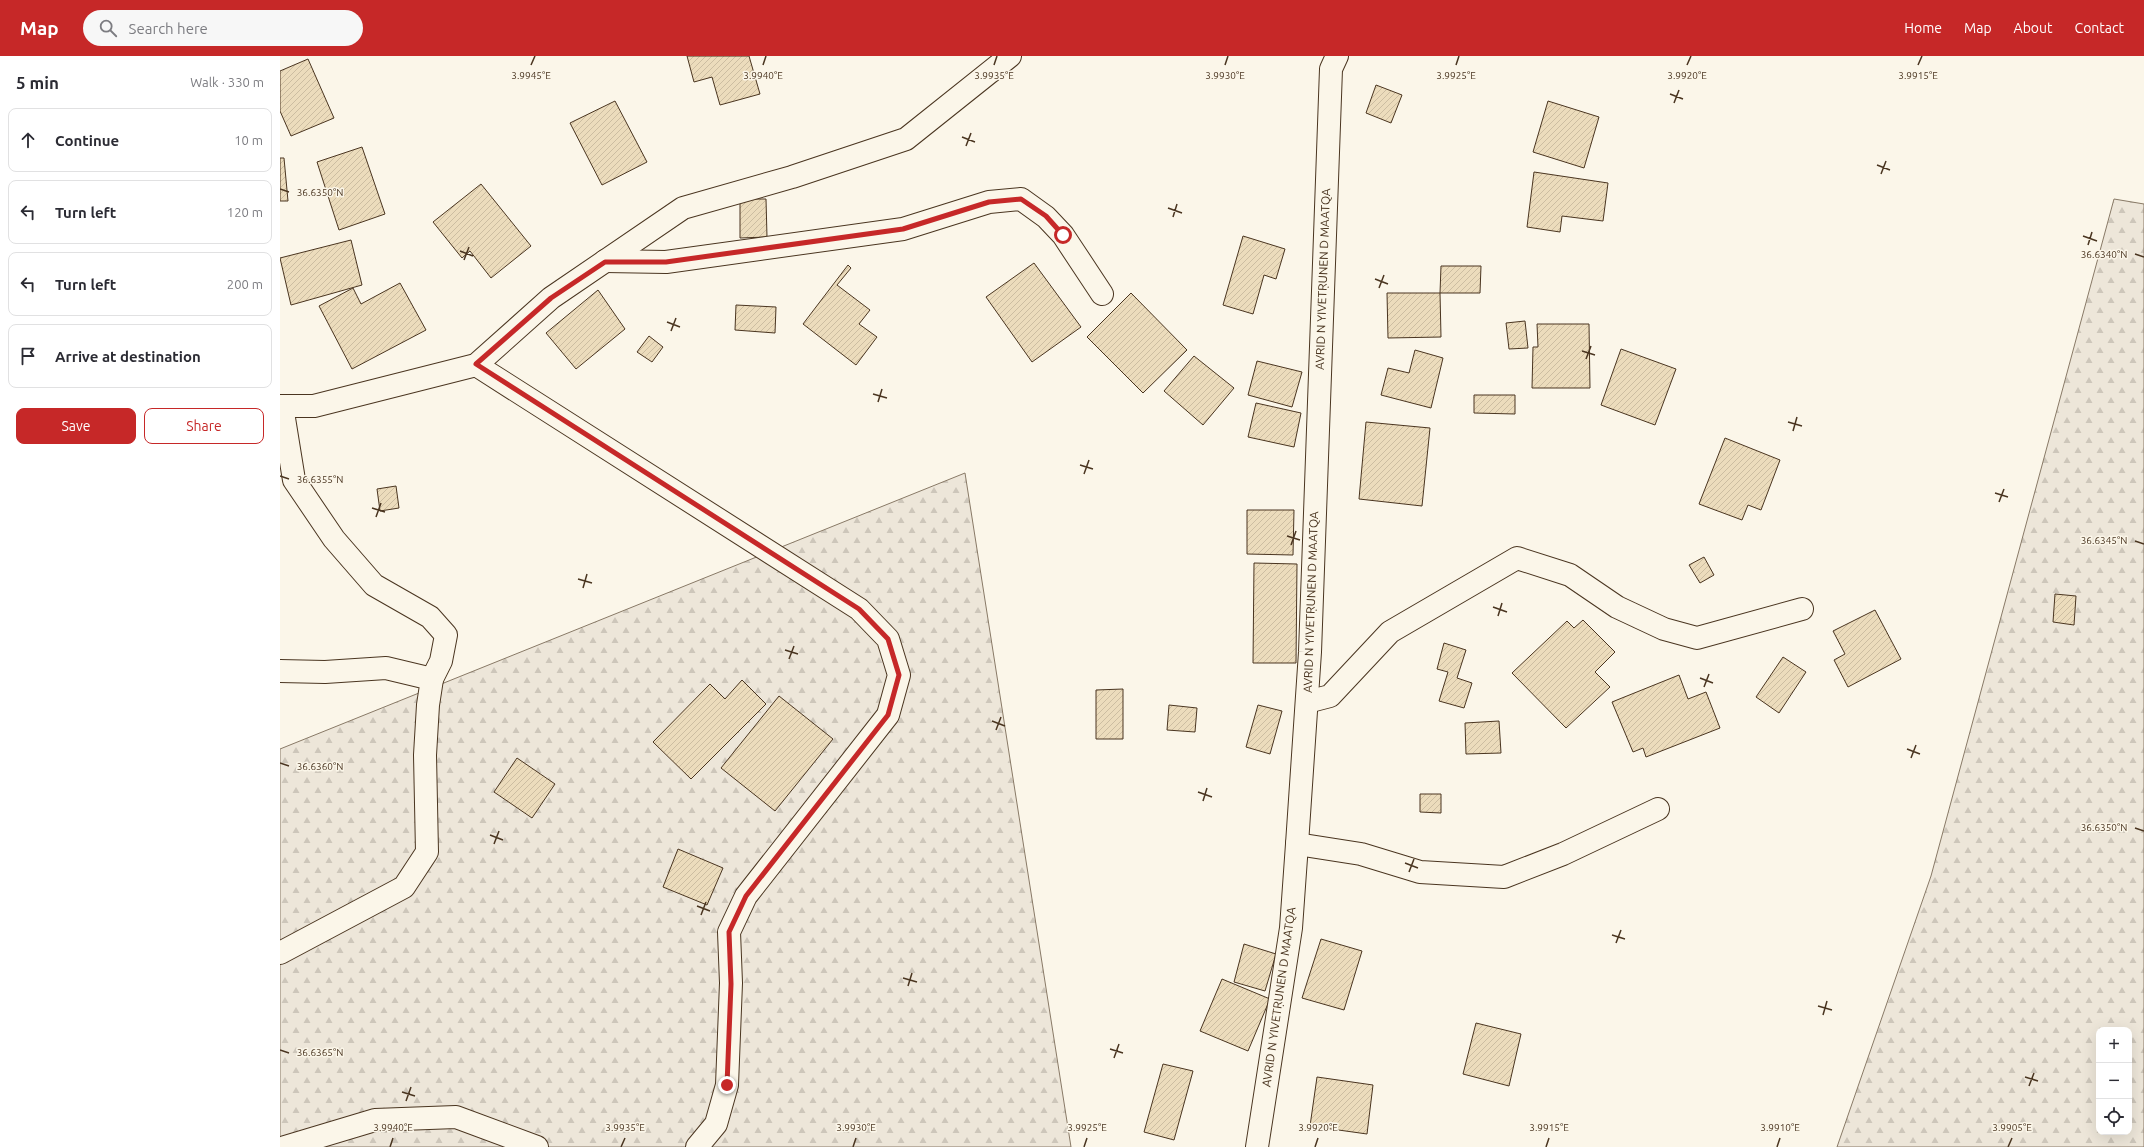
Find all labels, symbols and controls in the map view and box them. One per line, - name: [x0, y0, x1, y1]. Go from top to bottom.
- search box: [83, 10, 363, 46]
- text: Map: [20, 17, 59, 39]
- icon: search: [97, 17, 119, 39]
- text: Search here: [129, 20, 208, 37]
- text: Home: [1904, 20, 1942, 36]
- text: Map: [1964, 20, 1992, 36]
- text: About: [2014, 20, 2053, 36]
- text: Contact: [2075, 20, 2124, 36]
- text: 3.9945°E: [511, 70, 551, 81]
- text: 3.9940°E: [743, 70, 783, 81]
- text: 3.9935°E: [974, 70, 1014, 81]
- text: 3.9930°E: [1205, 70, 1245, 81]
- text: 3.9925°E: [1436, 70, 1476, 81]
- text: 3.9920°E: [1667, 70, 1707, 81]
- text: 3.9915°E: [1898, 70, 1938, 81]
- text: 5 min: [16, 73, 59, 92]
- text: Walk · 330 m: [190, 75, 264, 89]
- icon: ahead: [17, 129, 39, 151]
- text: Continue: [55, 132, 119, 149]
- text: 10 m: [234, 133, 263, 147]
- text: 36.6350°N: [297, 187, 343, 198]
- street label: AVRID N YIVETṚUNEN D MAATQA: [1313, 188, 1333, 370]
- icon: left: [17, 201, 39, 223]
- text: Turn left: [55, 204, 116, 221]
- text: 120 m: [227, 205, 263, 219]
- route start: [1054, 226, 1072, 244]
- text: 36.6340°N: [2081, 249, 2127, 260]
- icon: left: [17, 273, 39, 295]
- text: Turn left: [55, 276, 116, 293]
- text: 200 m: [227, 277, 263, 291]
- icon: arrive: [17, 345, 39, 367]
- text: Arrive at destination: [55, 348, 201, 365]
- button: Save: [16, 408, 136, 444]
- button: Share: [144, 408, 264, 444]
- text: 36.6355°N: [297, 474, 343, 485]
- street label: AVRID N YIVETṚUNEN D MAATQA: [1301, 511, 1321, 693]
- text: 36.6345°N: [2081, 535, 2127, 546]
- text: 36.6360°N: [297, 761, 343, 772]
- text: 36.6350°N: [2081, 822, 2127, 833]
- street label: AVRID N YIVETṚUNEN D MAATQA: [1259, 906, 1299, 1088]
- map controls: [2096, 1027, 2132, 1135]
- button: +: [2096, 1027, 2132, 1063]
- text: 36.6365°N: [297, 1047, 343, 1058]
- button: −: [2096, 1063, 2132, 1099]
- route end: [718, 1076, 736, 1094]
- button: locate: [2096, 1099, 2132, 1135]
- text: 3.9940°E: [373, 1122, 413, 1133]
- text: 3.9935°E: [605, 1122, 645, 1133]
- text: 3.9930°E: [836, 1122, 876, 1133]
- text: 3.9925°E: [1067, 1122, 1107, 1133]
- text: 3.9920°E: [1298, 1122, 1338, 1133]
- text: 3.9915°E: [1529, 1122, 1569, 1133]
- text: 3.9910°E: [1760, 1122, 1800, 1133]
- text: 3.9905°E: [1992, 1122, 2032, 1133]

